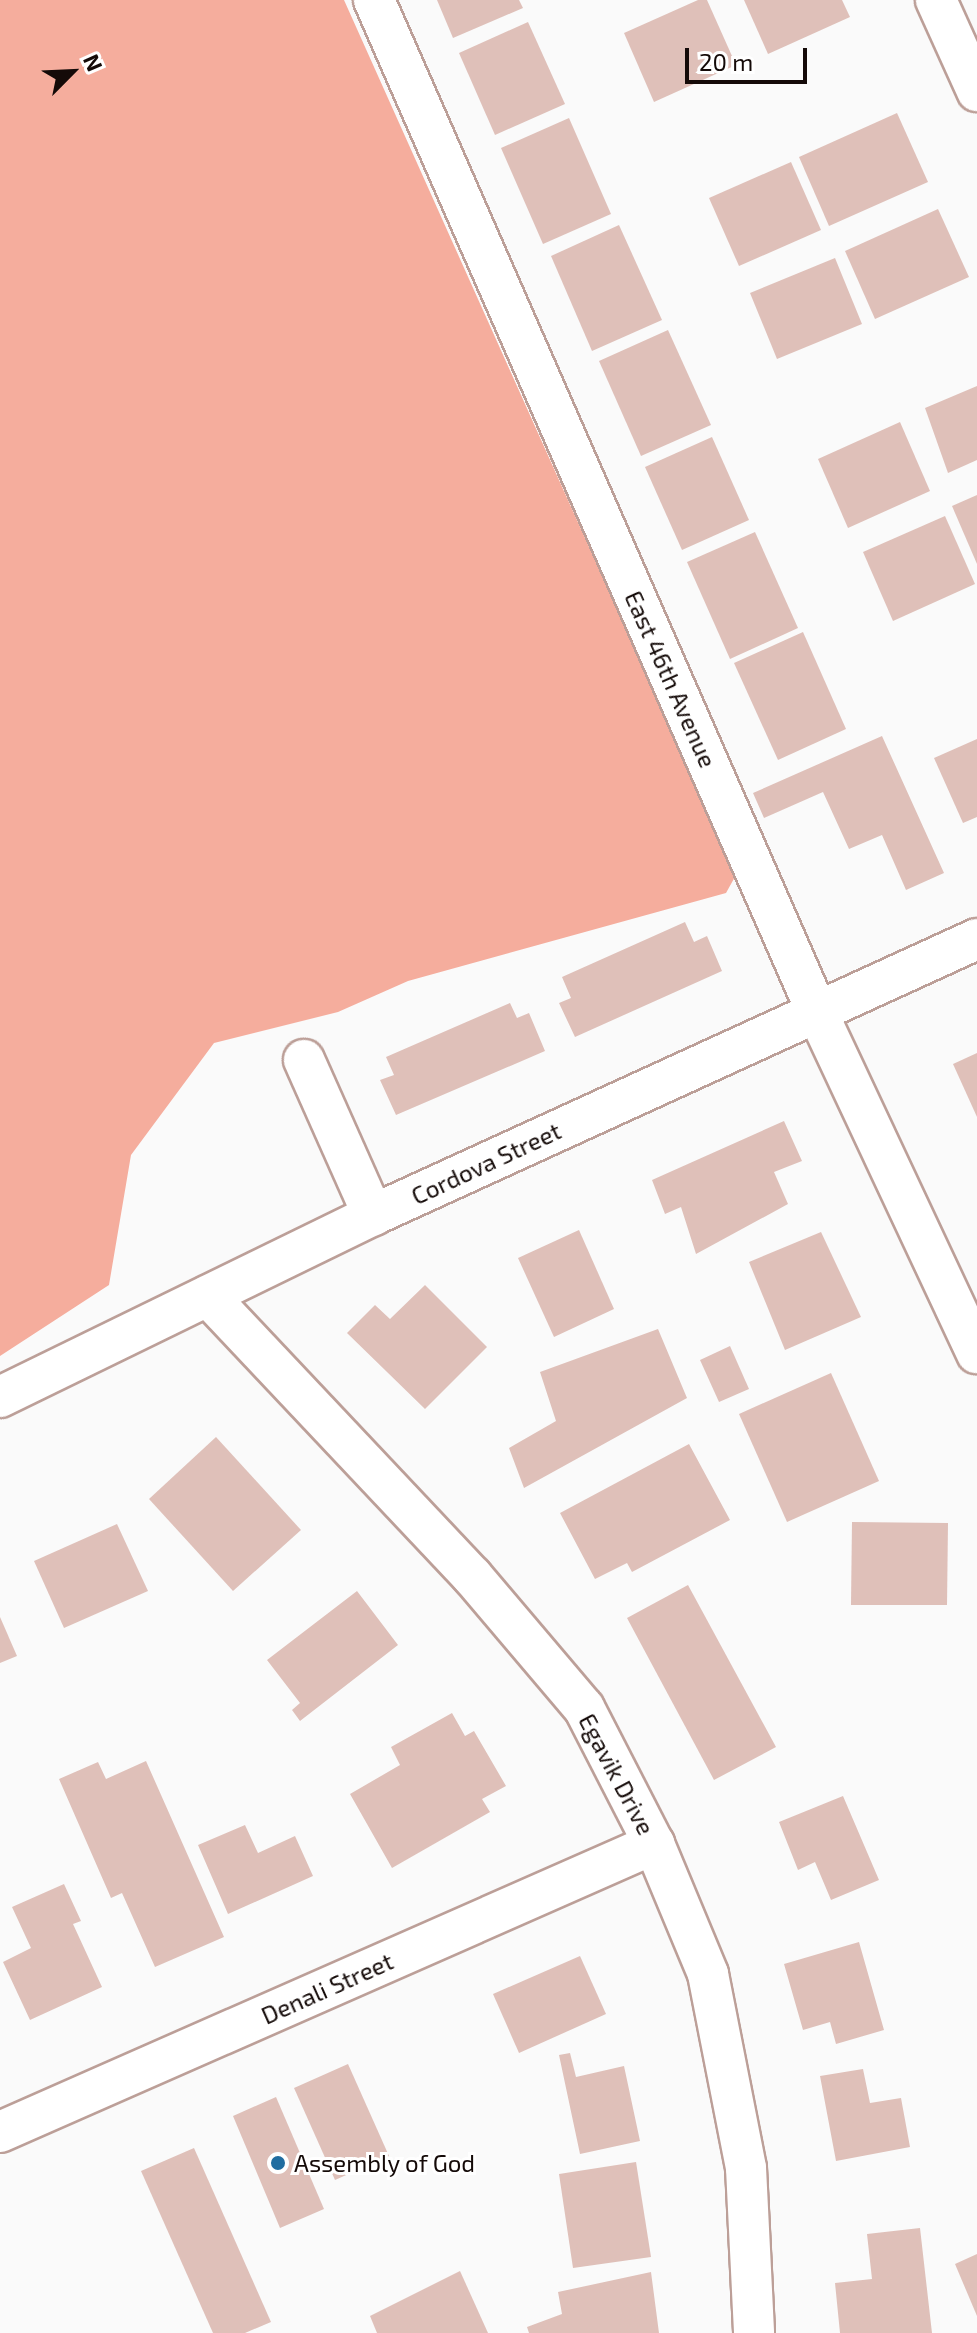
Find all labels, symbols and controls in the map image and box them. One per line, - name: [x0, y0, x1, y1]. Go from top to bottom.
- north arrow: [32, 32, 112, 112]
- scale bar: [689, 32, 811, 82]
- text: 20 m: [699, 47, 753, 76]
- text: N: [79, 50, 109, 75]
- street label: East 46th Avenue: [619, 586, 723, 772]
- street label: Cordova Street: [407, 1116, 565, 1210]
- street label: Egavik Drive: [573, 1708, 661, 1840]
- street label: Denali Street: [257, 1946, 397, 2030]
- place label: Assembly of God: [294, 2149, 476, 2177]
- marker: Assembly of God: [269, 2154, 287, 2172]

